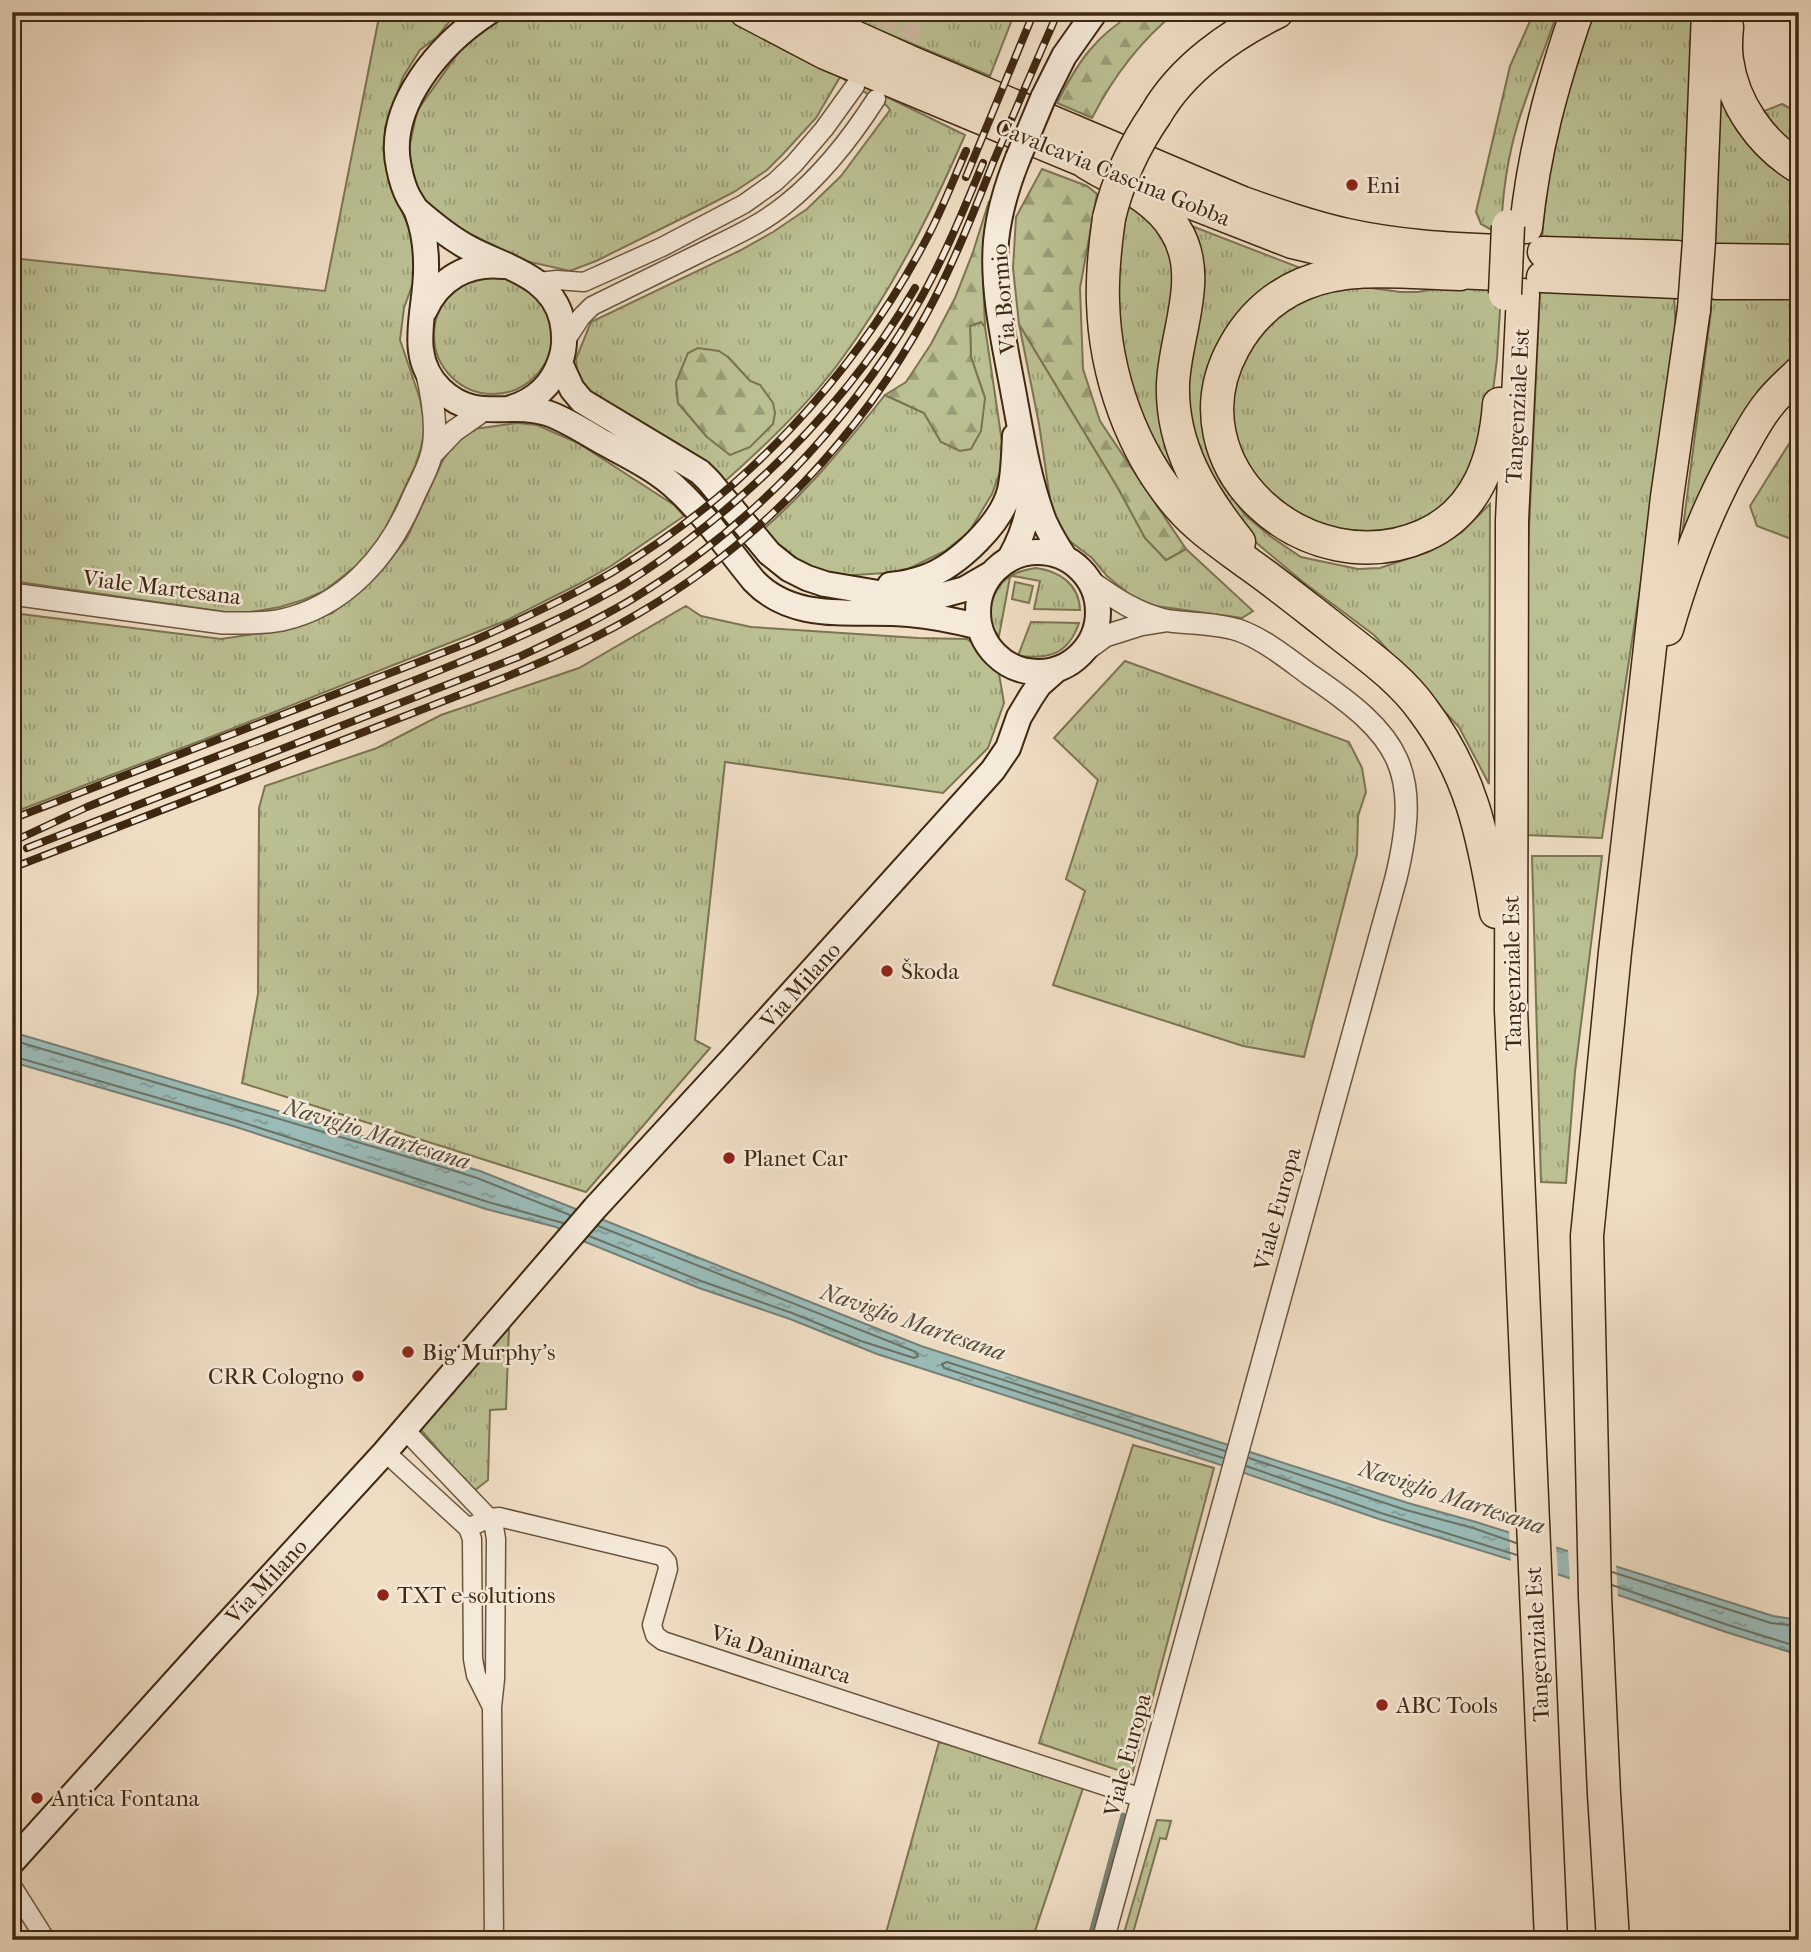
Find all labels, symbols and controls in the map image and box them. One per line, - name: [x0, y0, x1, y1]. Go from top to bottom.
- street label: Cavalcavia Cascina Gobba: [991, 113, 1235, 232]
- place label: Eni: [1366, 172, 1400, 199]
- marker: Eni: [1344, 177, 1360, 193]
- street label: Via Bormio: [985, 243, 1022, 356]
- street label: Tangenziale Est: [1500, 328, 1535, 484]
- street label: Viale Martesana: [80, 564, 243, 611]
- street label: Tangenziale Est: [1498, 895, 1527, 1051]
- street label: Via Milano: [754, 937, 846, 1035]
- place label: Škoda: [901, 958, 960, 985]
- marker: Škoda: [879, 963, 895, 979]
- water label: Naviglio Martesana: [279, 1092, 474, 1176]
- street label: Viale Europa: [1248, 1144, 1307, 1275]
- place label: Planet Car: [743, 1145, 848, 1172]
- marker: Planet Car: [721, 1150, 737, 1166]
- water label: Naviglio Martesana: [816, 1277, 1009, 1367]
- place label: Big Murphy's: [422, 1339, 556, 1366]
- marker: Big Murphy's: [400, 1344, 416, 1360]
- place label: CRR Cologno: [208, 1363, 344, 1390]
- marker: CRR Cologno: [350, 1368, 366, 1384]
- water label: Naviglio Martesana: [1355, 1453, 1549, 1540]
- street label: Via Milano: [219, 1533, 313, 1630]
- street label: Tangenziale Est: [1520, 1566, 1555, 1722]
- place label: TXT e-solutions: [397, 1582, 556, 1609]
- marker: TXT e-solutions: [375, 1587, 391, 1603]
- street label: Via Danimarca: [706, 1619, 855, 1690]
- street label: Viale Europa: [1098, 1690, 1157, 1821]
- place label: ABC Tools: [1395, 1692, 1498, 1719]
- marker: ABC Tools: [1374, 1697, 1390, 1713]
- place label: Antica Fontana: [50, 1785, 200, 1812]
- marker: Antica Fontana: [29, 1790, 45, 1806]

